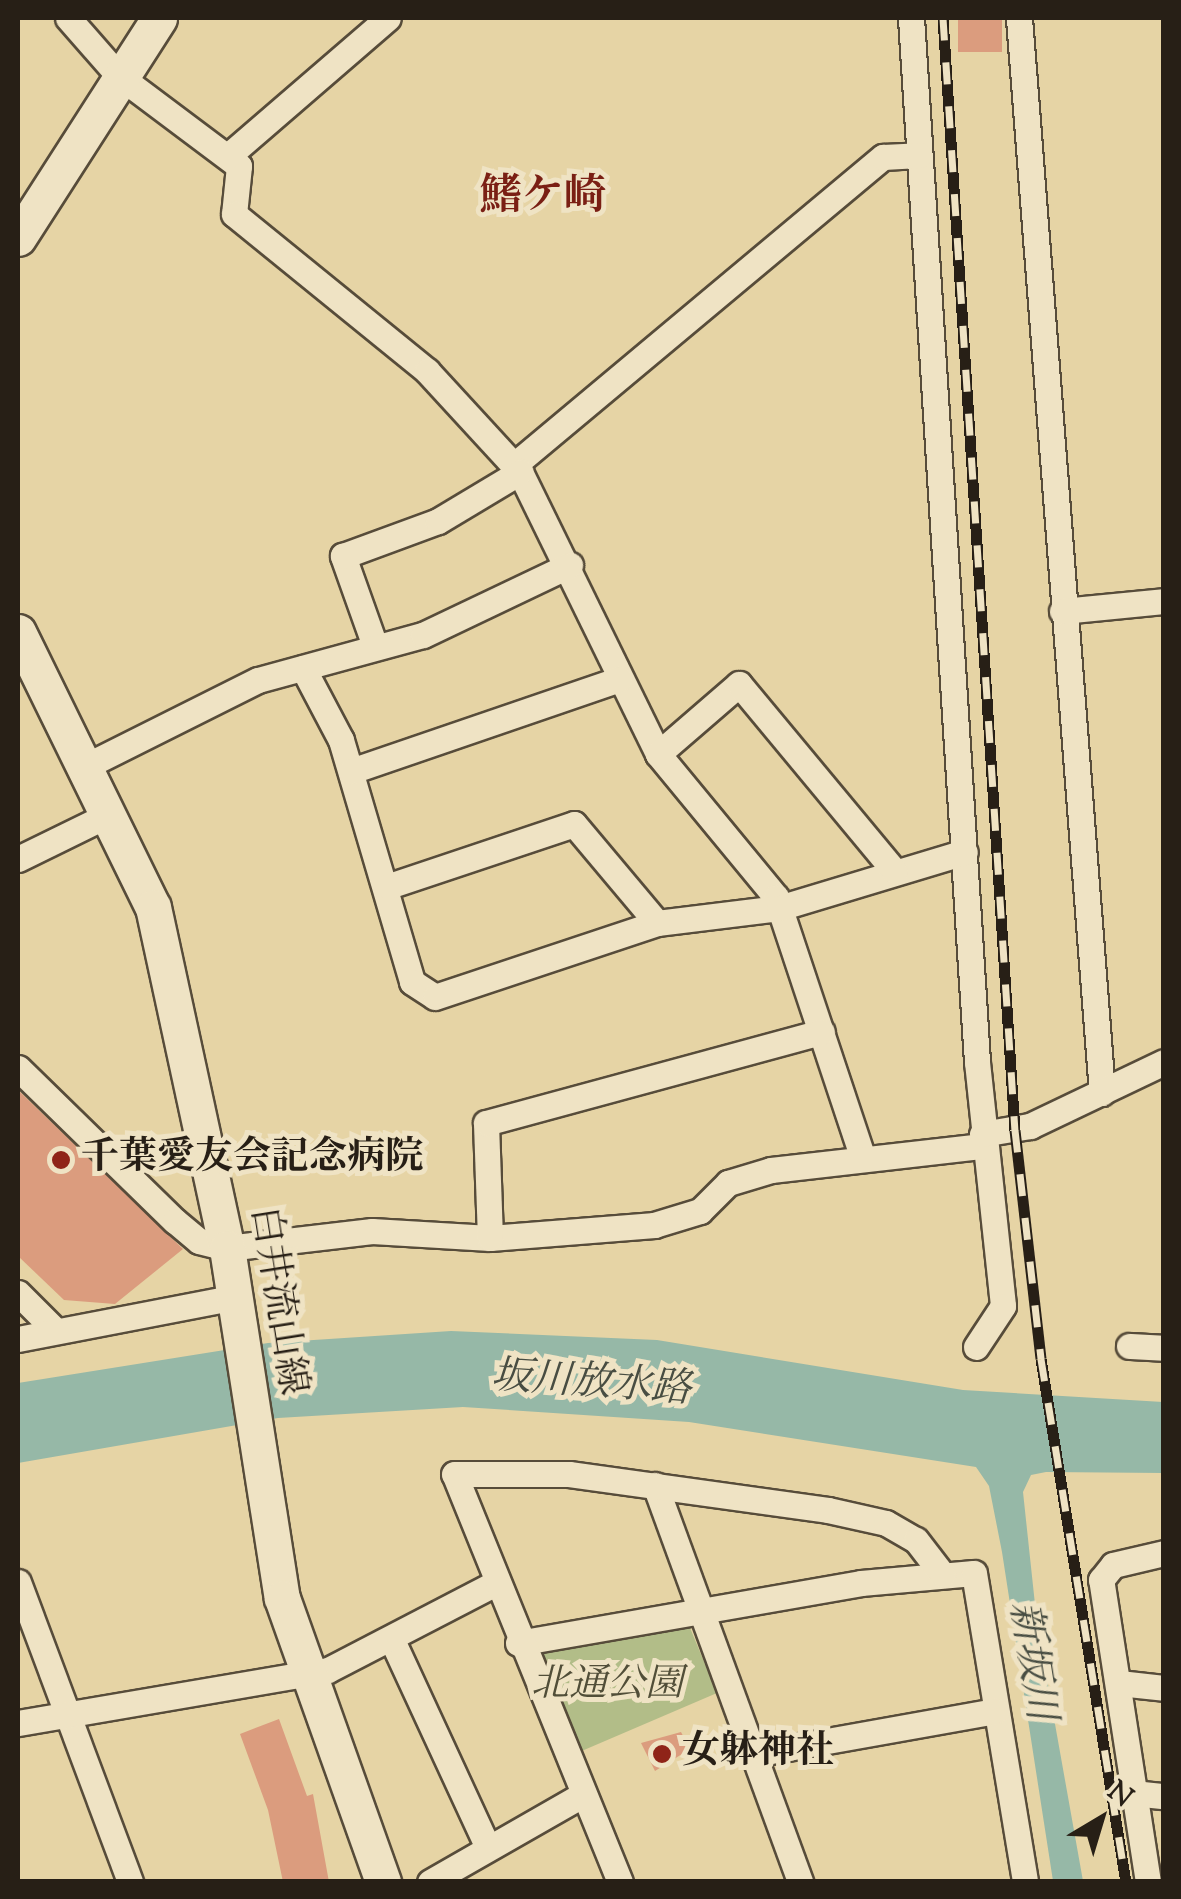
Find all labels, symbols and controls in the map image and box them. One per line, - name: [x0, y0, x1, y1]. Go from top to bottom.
- district label: 鰭ケ崎: [480, 173, 606, 223]
- place label: 千葉愛友会記念病院: [81, 1137, 423, 1183]
- marker: 千葉愛友会記念病院: [50, 1149, 72, 1171]
- street label: 白井流山線: [239, 1204, 313, 1398]
- water label: 坂川放水路: [490, 1354, 692, 1416]
- water label: 新坂川: [997, 1598, 1063, 1724]
- park label: 北通公園: [531, 1664, 683, 1710]
- place label: 女躰神社: [682, 1731, 834, 1777]
- marker: 女躰神社: [651, 1743, 673, 1765]
- north arrow: [1051, 1769, 1151, 1869]
- text: N: [1098, 1773, 1141, 1818]

